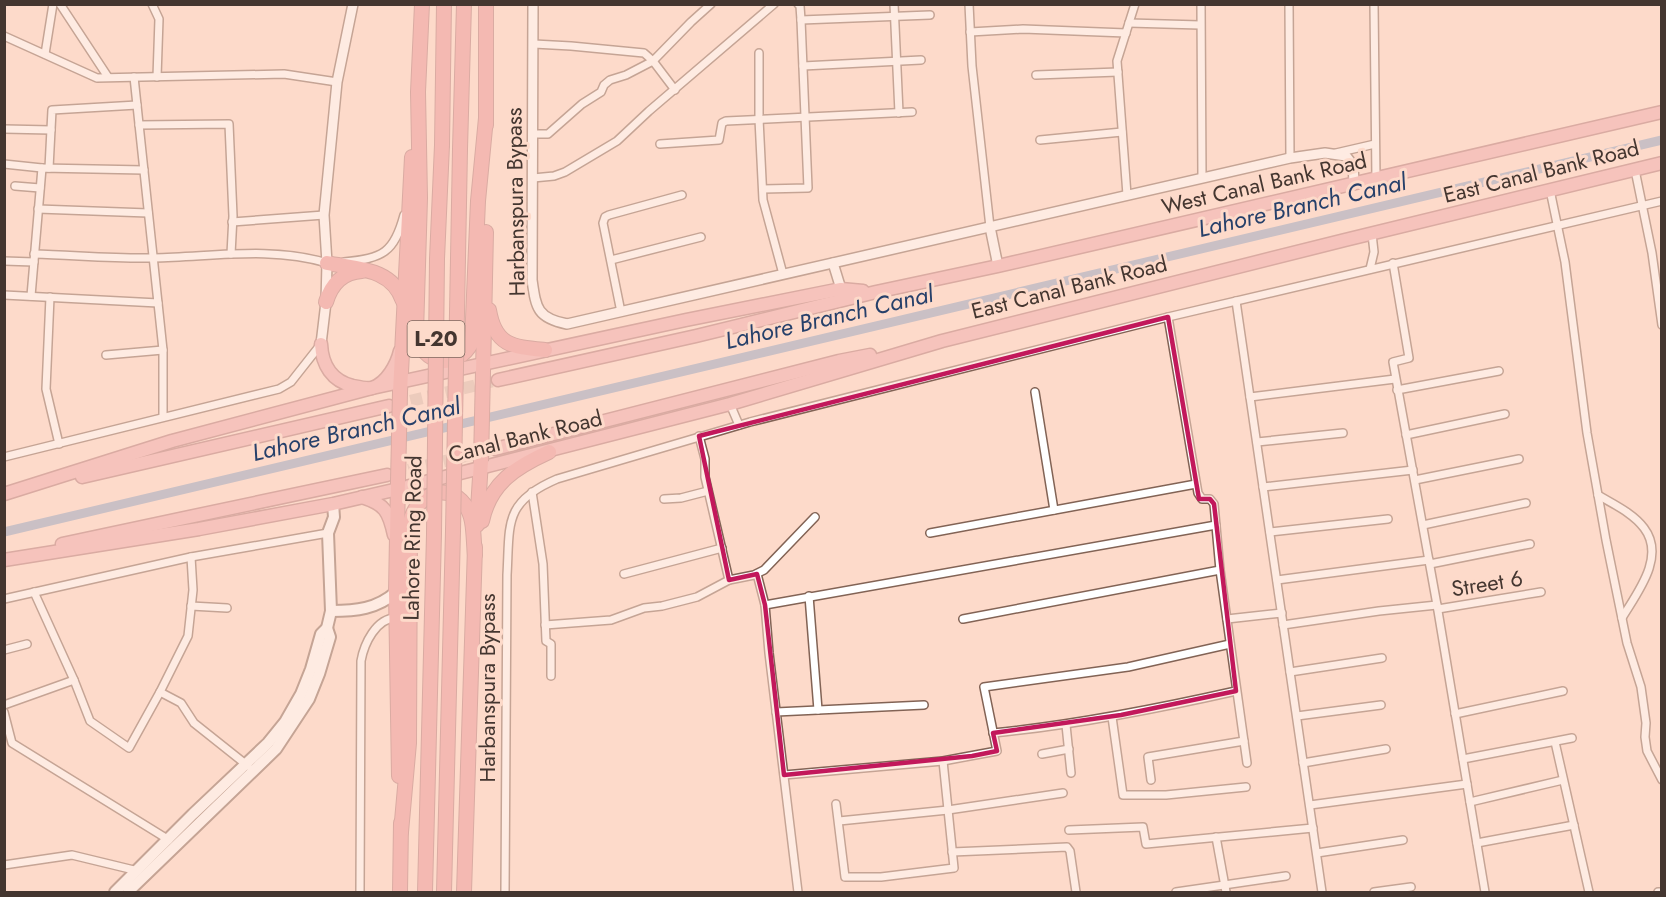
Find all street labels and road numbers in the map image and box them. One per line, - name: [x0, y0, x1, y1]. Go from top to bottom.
- street label: Harbanspura Bypass: [497, 107, 533, 297]
- street label: East Canal Bank Road: [1440, 131, 1642, 211]
- street label: West Canal Bank Road: [1158, 144, 1370, 222]
- street label: East Canal Bank Road: [968, 247, 1170, 327]
- road number: L-20: [408, 321, 464, 357]
- street label: Canal Bank Road: [445, 401, 605, 471]
- street label: Lahore Ring Road: [395, 455, 429, 621]
- street label: Street 6: [1449, 562, 1525, 604]
- street label: Harbanspura Bypass: [471, 593, 503, 783]

